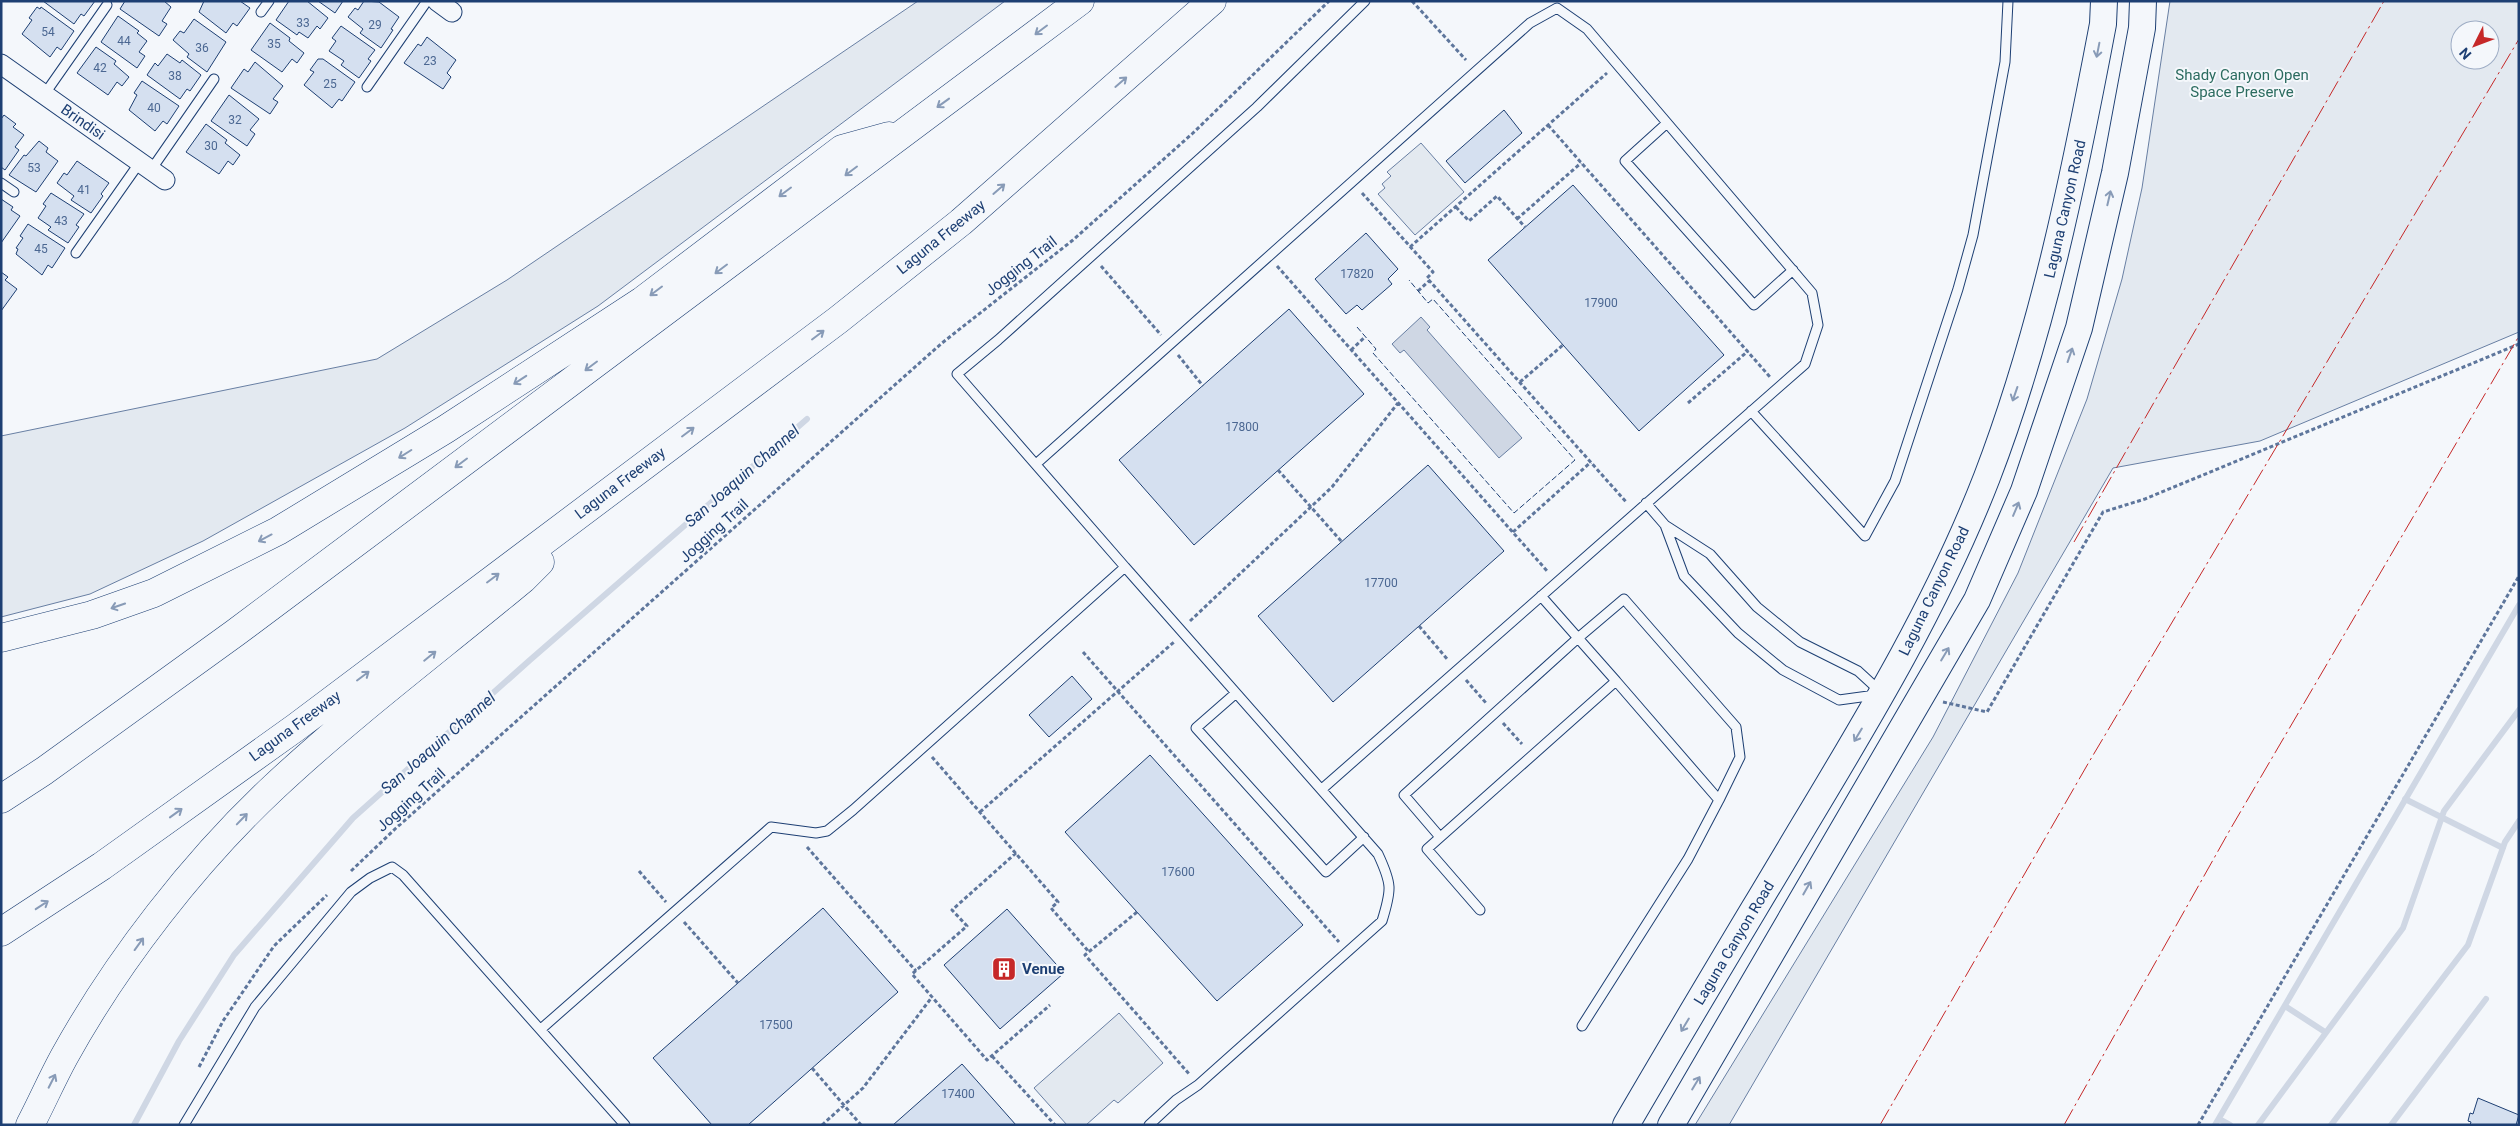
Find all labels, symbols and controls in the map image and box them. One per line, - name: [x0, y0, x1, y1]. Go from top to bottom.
- house number: 33: [296, 16, 310, 30]
- house number: 29: [368, 18, 382, 32]
- north arrow: [2450, 20, 2500, 70]
- house number: 54: [41, 25, 55, 39]
- one-way arrow: [1035, 25, 1048, 36]
- house number: 44: [117, 34, 131, 48]
- house number: 35: [267, 37, 281, 51]
- house number: 36: [195, 41, 209, 55]
- one-way arrow: [2092, 41, 2102, 57]
- text: N: [2456, 45, 2475, 63]
- house number: 23: [423, 54, 437, 68]
- house number: 42: [93, 61, 107, 75]
- park label: Shady Canyon Open Space Preserve: [2175, 66, 2309, 101]
- house number: 38: [168, 69, 182, 83]
- one-way arrow: [1115, 76, 1128, 88]
- house number: 25: [323, 77, 337, 91]
- one-way arrow: [936, 98, 950, 108]
- street label: Brindisi: [57, 100, 109, 144]
- house number: 40: [147, 101, 161, 115]
- house number: 32: [228, 113, 242, 127]
- street label: Laguna Canyon Road: [2040, 138, 2090, 280]
- house number: 30: [204, 139, 218, 153]
- house number: 53: [27, 161, 41, 175]
- one-way arrow: [844, 166, 858, 176]
- house number: 41: [77, 183, 91, 197]
- one-way arrow: [992, 183, 1005, 195]
- one-way arrow: [779, 187, 792, 198]
- one-way arrow: [2105, 190, 2114, 206]
- street label: Laguna Freeway: [893, 196, 989, 278]
- house number: 43: [54, 214, 68, 228]
- street label: Jogging Trail: [982, 232, 1060, 300]
- house number: 45: [34, 242, 48, 256]
- one-way arrow: [715, 263, 728, 274]
- house number: 17820: [1340, 267, 1374, 281]
- one-way arrow: [650, 285, 663, 296]
- house number: 17900: [1584, 296, 1618, 310]
- one-way arrow: [811, 330, 825, 340]
- one-way arrow: [2065, 347, 2075, 363]
- one-way arrow: [584, 361, 598, 371]
- one-way arrow: [514, 376, 528, 386]
- one-way arrow: [2009, 386, 2019, 402]
- house number: 17800: [1225, 420, 1259, 434]
- water label: San Joaquin Channel: [681, 421, 803, 531]
- one-way arrow: [681, 427, 695, 437]
- street label: Laguna Freeway: [571, 443, 669, 523]
- one-way arrow: [398, 450, 412, 460]
- one-way arrow: [455, 458, 468, 469]
- street label: Jogging Trail: [676, 496, 752, 566]
- one-way arrow: [2012, 502, 2022, 517]
- street label: Laguna Canyon Road: [1895, 524, 1973, 658]
- one-way arrow: [258, 533, 273, 543]
- one-way arrow: [486, 573, 500, 583]
- house number: 17700: [1364, 576, 1398, 590]
- one-way arrow: [111, 602, 126, 611]
- one-way arrow: [1940, 648, 1950, 662]
- one-way arrow: [423, 651, 436, 662]
- one-way arrow: [356, 671, 370, 681]
- street label: Laguna Freeway: [246, 687, 344, 765]
- water label: San Joaquin Channel: [377, 688, 499, 798]
- one-way arrow: [1853, 728, 1863, 742]
- street label: Jogging Trail: [373, 765, 449, 835]
- one-way arrow: [169, 808, 183, 818]
- one-way arrow: [236, 813, 248, 825]
- house number: 17600: [1161, 865, 1195, 879]
- street label: Laguna Canyon Road: [1690, 878, 1778, 1008]
- one-way arrow: [1803, 881, 1813, 895]
- one-way arrow: [35, 900, 49, 911]
- one-way arrow: [133, 938, 144, 951]
- building icon: Venue: [991, 956, 1017, 982]
- place label: Venue: [1022, 960, 1065, 978]
- one-way arrow: [1679, 1017, 1689, 1031]
- house number: 17500: [759, 1018, 793, 1032]
- one-way arrow: [48, 1074, 57, 1089]
- one-way arrow: [1692, 1076, 1702, 1090]
- house number: 17400: [941, 1087, 975, 1101]

